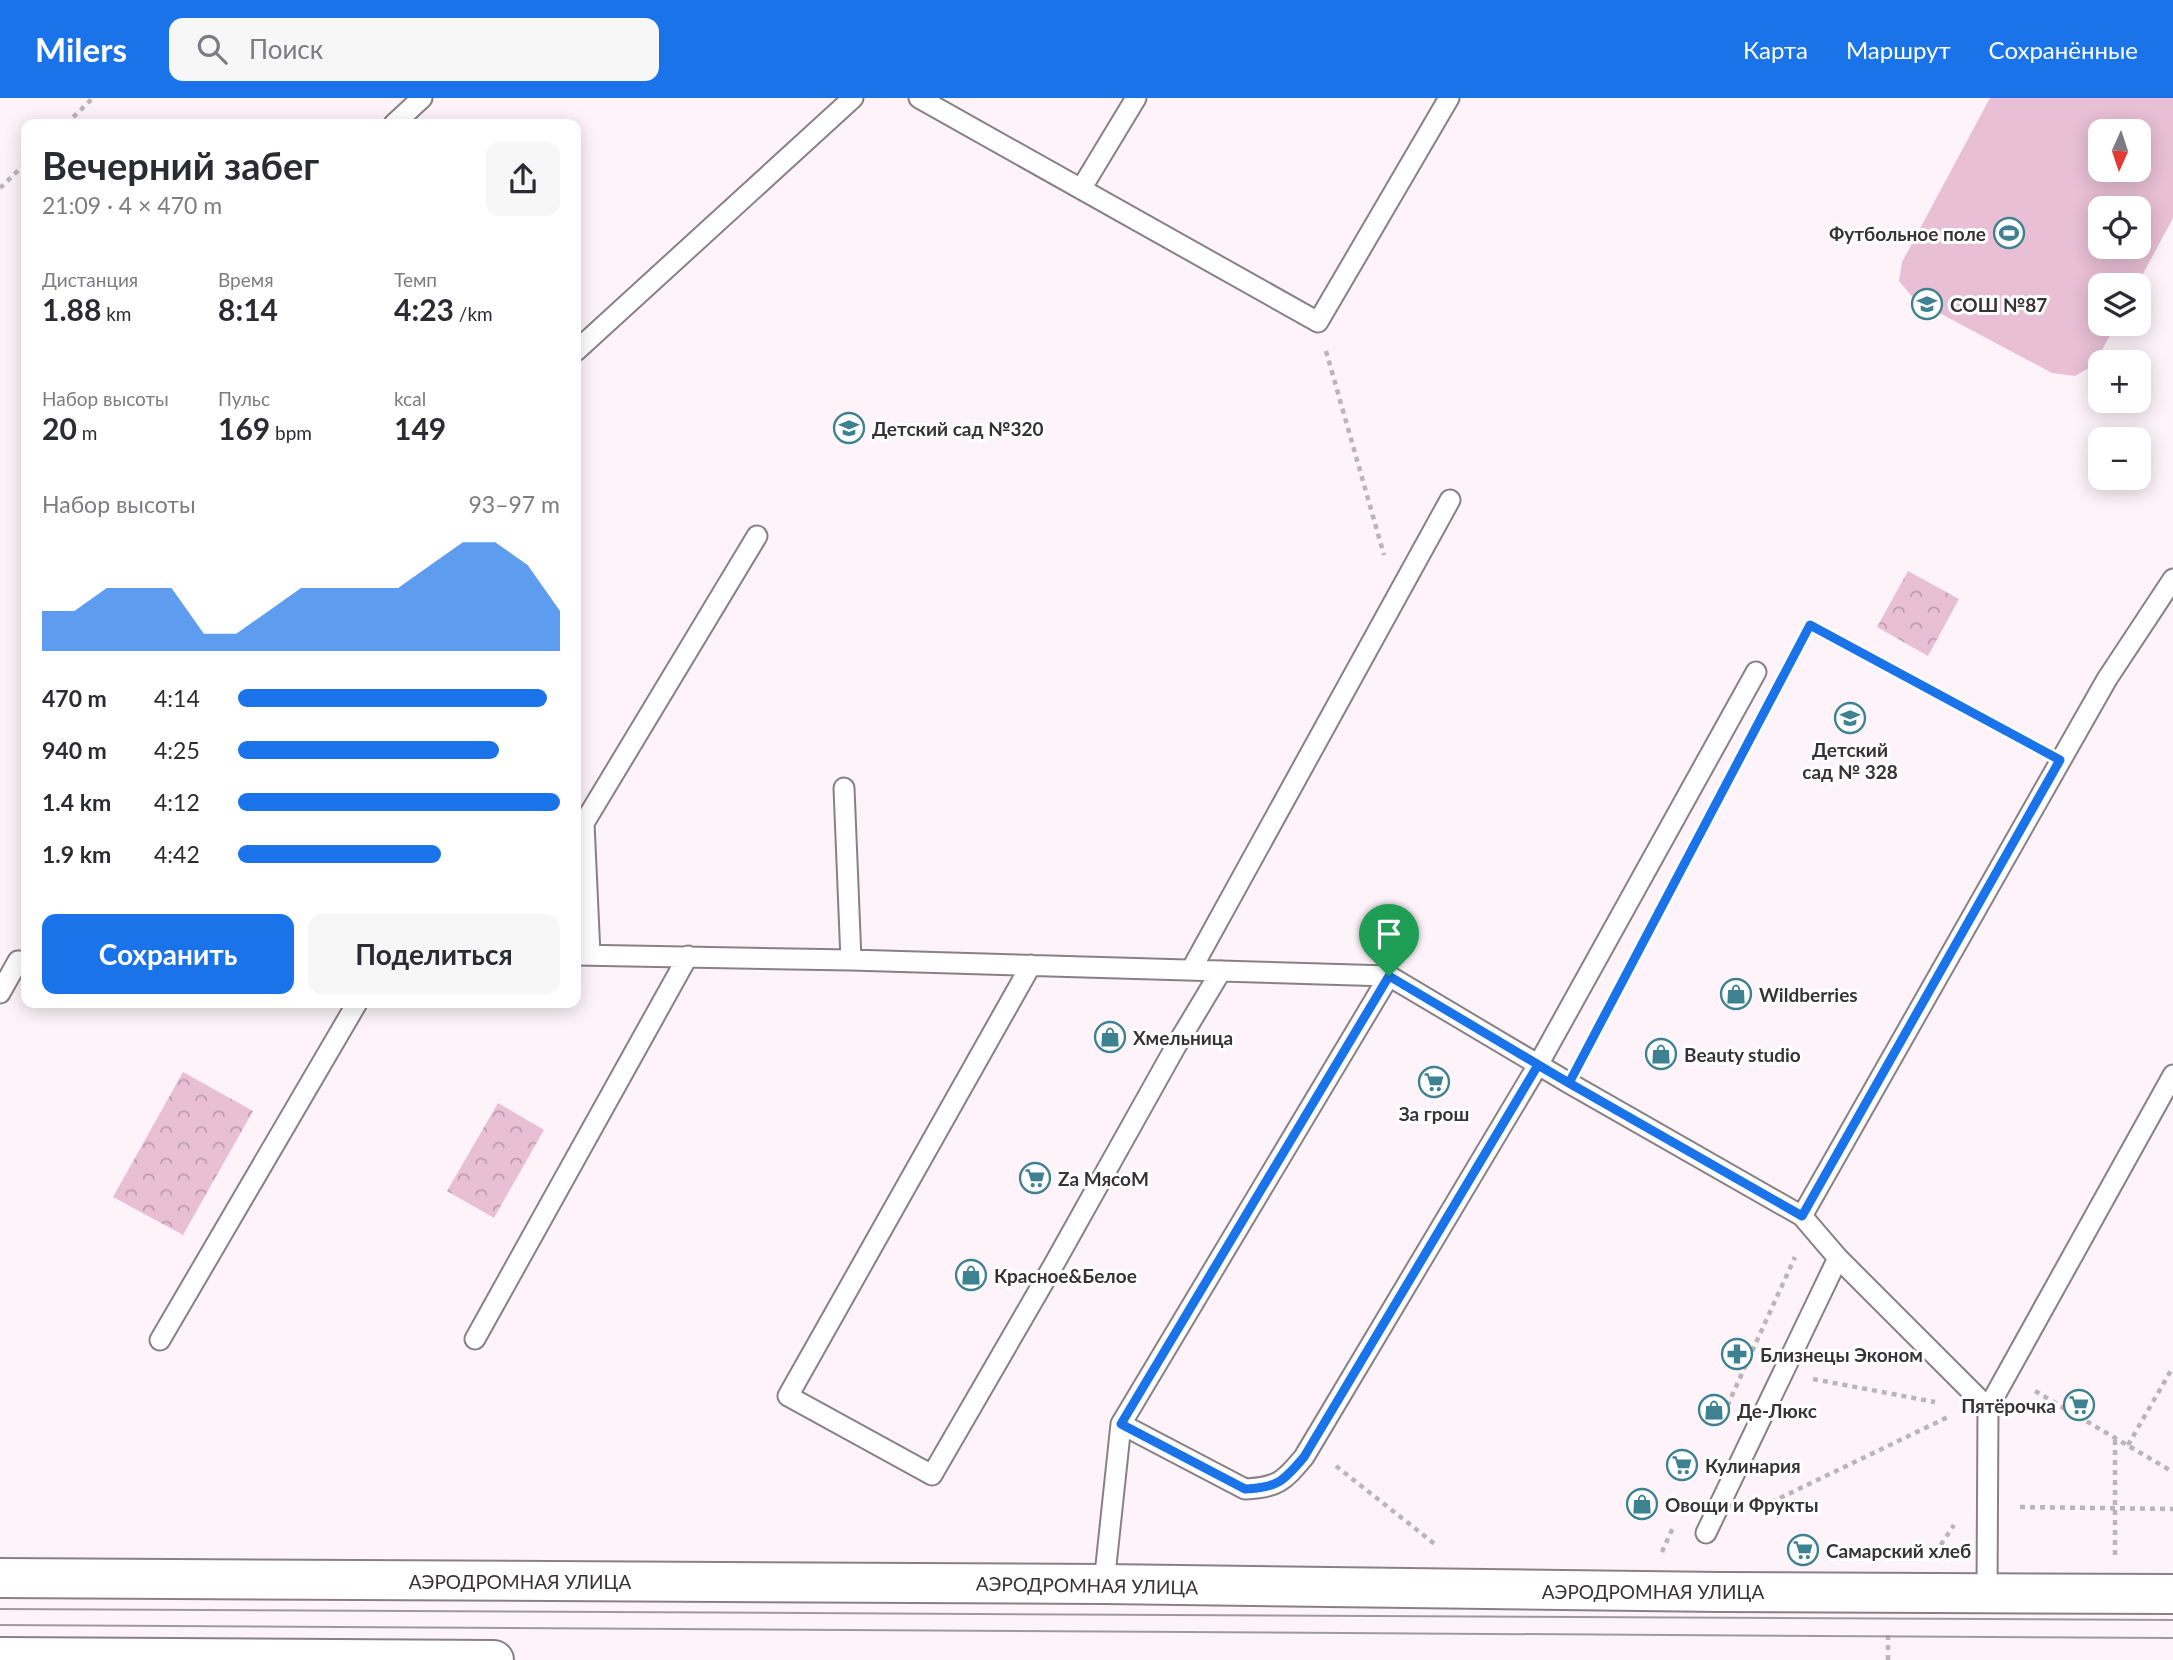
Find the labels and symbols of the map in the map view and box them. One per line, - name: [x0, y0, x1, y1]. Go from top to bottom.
- north arrow: [2088, 119, 2151, 182]
- sports icon: Футбольное поле: [1992, 216, 2026, 250]
- place label: Футбольное поле: [1829, 222, 1986, 245]
- school or university icon: СОШ №87: [1910, 287, 1944, 321]
- place label: СОШ №87: [1950, 293, 2047, 316]
- school or university icon: Детский сад №320: [832, 411, 866, 445]
- place label: Детский сад №320: [872, 417, 1044, 440]
- school or university icon: Детский сад № 328: [1833, 701, 1867, 735]
- place label: Детский сад № 328: [1802, 738, 1898, 783]
- pin: [1359, 904, 1419, 976]
- shop icon: Wildberries: [1719, 977, 1753, 1011]
- place label: Wildberries: [1759, 983, 1858, 1006]
- shop icon: Хмельница: [1093, 1020, 1127, 1054]
- place label: Хмельница: [1133, 1026, 1233, 1049]
- shop icon: Beauty studio: [1644, 1037, 1678, 1071]
- place label: Beauty studio: [1684, 1043, 1801, 1066]
- supermarket icon: За грош: [1417, 1065, 1451, 1099]
- place label: За грош: [1399, 1102, 1469, 1125]
- supermarket icon: Za МясоМ: [1018, 1161, 1052, 1195]
- place label: Za МясоМ: [1058, 1167, 1149, 1190]
- shop icon: Красное&Белое: [954, 1258, 988, 1292]
- place label: Красное&Белое: [994, 1264, 1137, 1287]
- pharmacy icon: Близнецы Эконом: [1720, 1337, 1754, 1371]
- place label: Близнецы Эконом: [1760, 1343, 1923, 1366]
- supermarket icon: Пятёрочка: [2062, 1388, 2096, 1422]
- shop icon: Де-Люкс: [1697, 1393, 1731, 1427]
- place label: Пятёрочка: [1961, 1394, 2056, 1417]
- place label: Де-Люкс: [1737, 1399, 1817, 1422]
- supermarket icon: Кулинария: [1665, 1448, 1699, 1482]
- place label: Кулинария: [1705, 1454, 1801, 1477]
- shop icon: Овощи и Фрукты: [1625, 1487, 1659, 1521]
- place label: Овощи и Фрукты: [1665, 1493, 1819, 1516]
- supermarket icon: Самарский хлеб: [1786, 1533, 1820, 1567]
- place label: Самарский хлеб: [1826, 1539, 1971, 1562]
- street label: АЭРОДРОМНАЯ УЛИЦА: [409, 1570, 631, 1593]
- street label: АЭРОДРОМНАЯ УЛИЦА: [976, 1572, 1199, 1598]
- street label: АЭРОДРОМНАЯ УЛИЦА: [1542, 1580, 1764, 1603]

